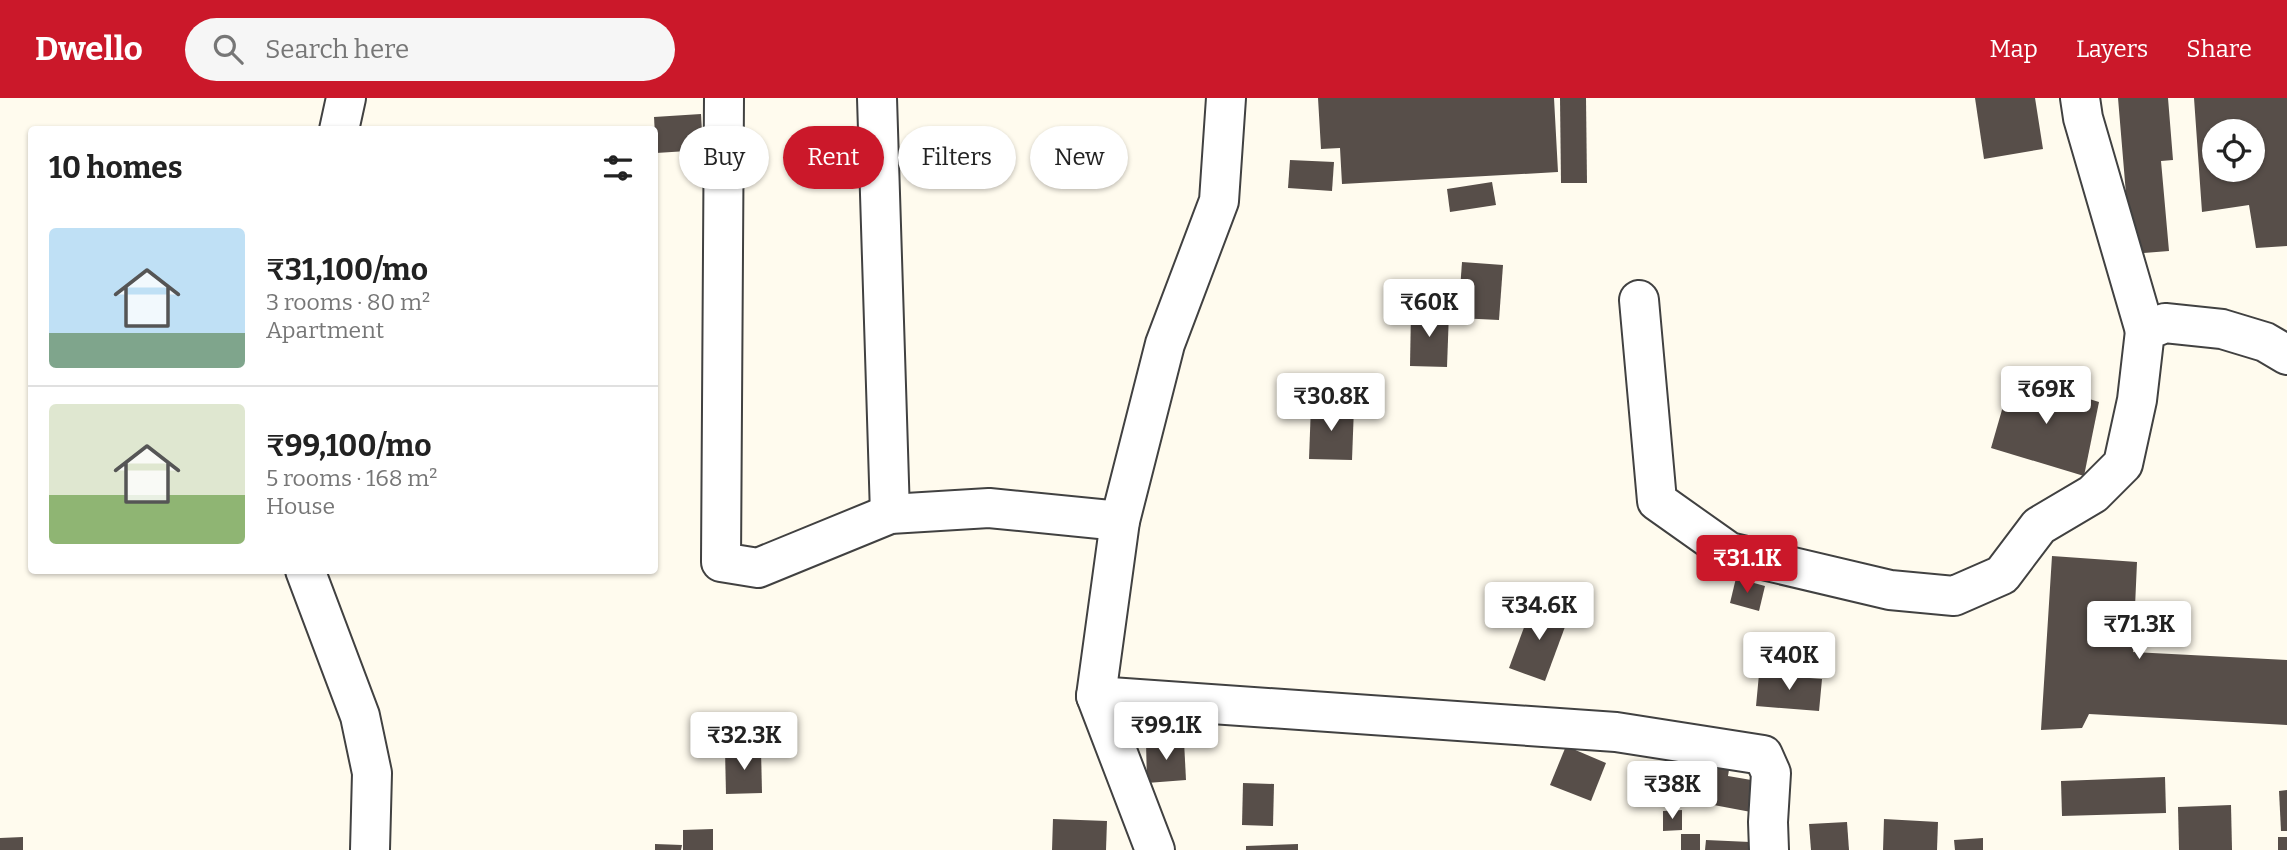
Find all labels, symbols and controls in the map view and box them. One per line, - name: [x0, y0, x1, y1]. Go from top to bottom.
- search box: [185, 18, 675, 81]
- text: Dwello: [35, 29, 143, 69]
- icon: search: [209, 30, 247, 68]
- text: Search here: [265, 34, 409, 65]
- text: Map: [1990, 35, 2038, 63]
- text: Layers: [2076, 35, 2148, 63]
- text: Share: [2186, 35, 2252, 63]
- map controls: [2202, 119, 2265, 182]
- button: locate: [2202, 119, 2265, 182]
- chip: Buy: [679, 126, 769, 189]
- chip: Rent: [783, 126, 884, 189]
- chip: Filters: [898, 126, 1016, 189]
- chip: New: [1030, 126, 1128, 189]
- icon: filters: [599, 149, 637, 187]
- text: 10 homes: [49, 150, 183, 186]
- text: ₹31,100/mo: [266, 252, 428, 288]
- icon: home: [105, 256, 189, 340]
- pin: ₹60K: [1388, 280, 1470, 339]
- text: 3 rooms · 80 m²: [266, 288, 430, 316]
- text: ₹60K: [1399, 288, 1459, 316]
- text: Apartment: [266, 316, 384, 344]
- pin: ₹69K: [2005, 366, 2087, 426]
- pin: ₹30.8K: [1274, 374, 1388, 433]
- text: ₹69K: [2017, 375, 2075, 403]
- text: ₹30.8K: [1293, 382, 1369, 410]
- text: ₹99,100/mo: [266, 428, 431, 464]
- icon: home: [105, 432, 189, 516]
- text: 5 rooms · 168 m²: [266, 464, 437, 492]
- text: House: [266, 492, 335, 520]
- pin: ₹31.1K: [1690, 536, 1804, 595]
- text: ₹31.1K: [1712, 544, 1782, 572]
- pin: ₹34.6K: [1482, 582, 1596, 642]
- text: ₹34.6K: [1501, 591, 1577, 619]
- pin: ₹71.3K: [2082, 602, 2196, 661]
- text: ₹71.3K: [2103, 610, 2175, 638]
- pin: ₹40K: [1748, 632, 1830, 692]
- text: ₹40K: [1759, 641, 1819, 669]
- pin: ₹99.1K: [1109, 702, 1223, 762]
- text: ₹99.1K: [1130, 711, 1202, 739]
- pin: ₹32.3K: [687, 712, 801, 772]
- text: ₹32.3K: [706, 721, 782, 749]
- pin: ₹38K: [1631, 762, 1713, 821]
- text: ₹38K: [1643, 770, 1701, 798]

